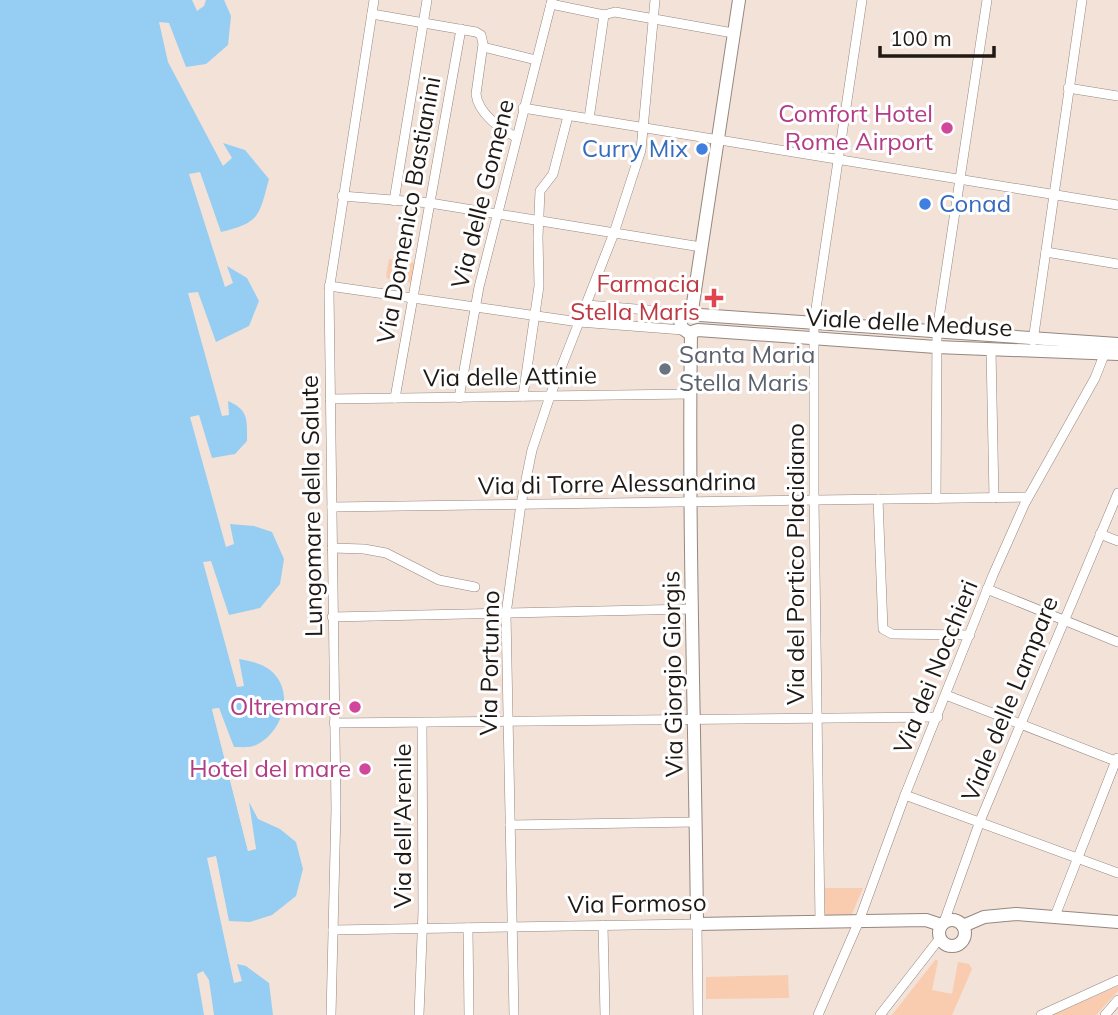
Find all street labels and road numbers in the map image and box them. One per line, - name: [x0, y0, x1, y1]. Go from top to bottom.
- street label: Via Domenico Bastianini: [370, 74, 446, 346]
- street label: Via delle Gomene: [444, 96, 520, 291]
- street label: Viale delle Meduse: [805, 302, 1013, 342]
- street label: Via delle Attinie: [423, 359, 597, 393]
- street label: Lungomare della Salute: [294, 375, 328, 637]
- street label: Via del Portico Placidiano: [780, 423, 810, 705]
- street label: Via di Torre Alessandrina: [478, 466, 756, 500]
- street label: Via Giorgio Giorgis: [655, 571, 689, 777]
- street label: Via dei Nocchieri: [887, 575, 984, 758]
- street label: Via Portunno: [473, 590, 505, 736]
- street label: Viale delle Lampare: [954, 591, 1064, 806]
- street label: Via dell'Arenile: [387, 743, 417, 909]
- street label: Via Formoso: [567, 887, 707, 919]

